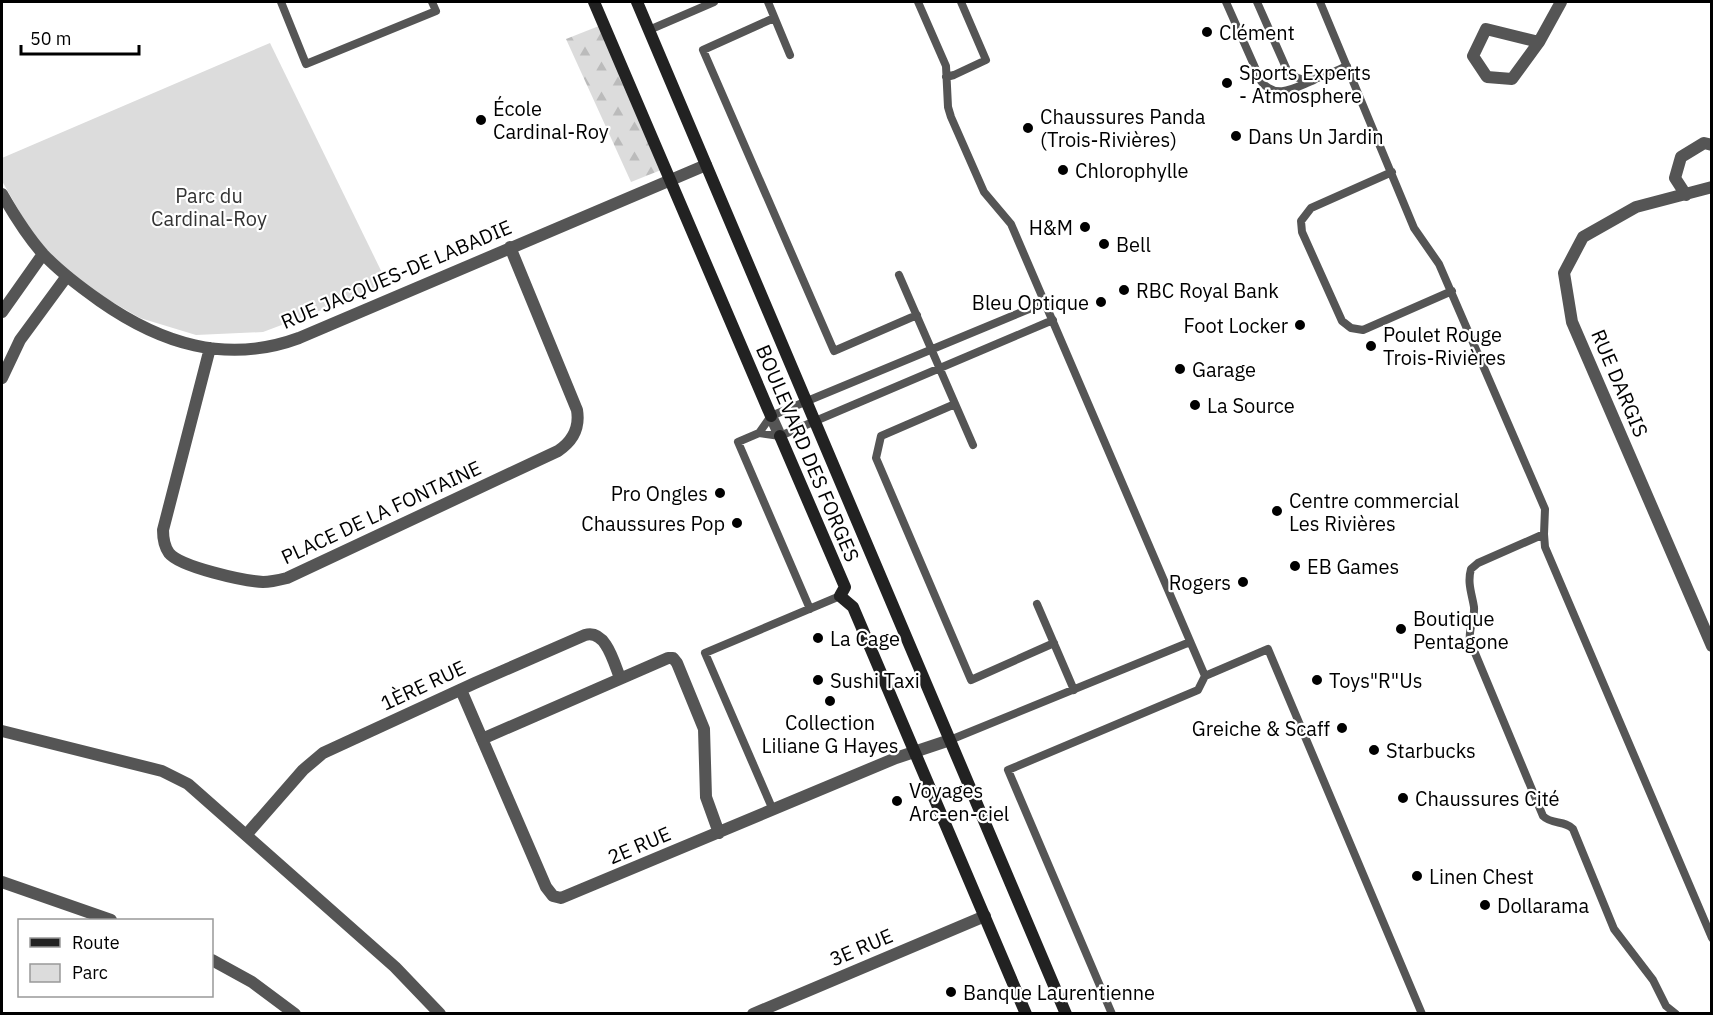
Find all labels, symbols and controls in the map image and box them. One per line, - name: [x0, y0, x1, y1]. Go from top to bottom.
- scale bar: [21, 18, 140, 56]
- place label: Clément: [1219, 19, 1295, 46]
- marker: Clément: [1200, 25, 1214, 39]
- text: 50 m: [30, 27, 72, 50]
- place label: Sports Experts - Atmosphere: [1239, 59, 1371, 109]
- marker: Sports Experts - Atmosphere: [1220, 76, 1234, 90]
- place label: École Cardinal-Roy: [493, 95, 609, 145]
- place label: Chaussures Panda (Trois-Rivières): [1040, 103, 1206, 153]
- marker: École Cardinal-Roy: [474, 113, 488, 127]
- marker: Chaussures Panda (Trois-Rivières): [1021, 121, 1035, 135]
- place label: Dans Un Jardin: [1248, 123, 1384, 150]
- marker: Dans Un Jardin: [1229, 129, 1243, 143]
- place label: Chlorophylle: [1075, 157, 1188, 184]
- marker: Chlorophylle: [1056, 163, 1070, 177]
- park label: Parc du Cardinal-Roy: [151, 182, 267, 232]
- street label: RUE JACQUES-DE LABADIE: [276, 213, 516, 335]
- place label: H&M: [1029, 214, 1073, 241]
- marker: H&M: [1078, 220, 1092, 234]
- place label: Bell: [1116, 231, 1151, 258]
- marker: Bell: [1097, 237, 1111, 251]
- place label: RBC Royal Bank: [1136, 277, 1279, 304]
- marker: RBC Royal Bank: [1117, 283, 1131, 297]
- place label: Bleu Optique: [972, 289, 1089, 316]
- marker: Bleu Optique: [1094, 295, 1108, 309]
- place label: Foot Locker: [1184, 312, 1288, 339]
- marker: Foot Locker: [1293, 318, 1307, 332]
- place label: Poulet Rouge Trois-Rivières: [1383, 321, 1506, 371]
- street label: RUE DARGIS: [1585, 325, 1655, 441]
- marker: Poulet Rouge Trois-Rivières: [1364, 339, 1378, 353]
- street label: BOULEVARD DES FORGES: [750, 340, 866, 566]
- place label: Garage: [1192, 356, 1256, 383]
- marker: Garage: [1173, 362, 1187, 376]
- place label: La Source: [1207, 392, 1295, 419]
- marker: La Source: [1188, 398, 1202, 412]
- street label: PLACE DE LA FONTAINE: [277, 454, 485, 570]
- place label: Pro Ongles: [611, 480, 708, 507]
- marker: Pro Ongles: [713, 486, 727, 500]
- place label: Centre commercial Les Rivières: [1289, 487, 1459, 537]
- marker: Centre commercial Les Rivières: [1270, 504, 1284, 518]
- place label: Chaussures Pop: [581, 510, 725, 537]
- marker: Chaussures Pop: [730, 516, 744, 530]
- place label: EB Games: [1307, 553, 1399, 580]
- marker: EB Games: [1288, 559, 1302, 573]
- place label: Rogers: [1169, 569, 1231, 596]
- marker: Rogers: [1236, 575, 1250, 589]
- place label: Boutique Pentagone: [1413, 605, 1509, 655]
- marker: Boutique Pentagone: [1394, 622, 1408, 636]
- place label: La Cage: [830, 625, 900, 652]
- marker: La Cage: [811, 631, 825, 645]
- street label: 1ÈRE RUE: [376, 654, 470, 716]
- place label: Sushi Taxi: [830, 667, 920, 694]
- place label: Toys"R"Us: [1329, 667, 1423, 694]
- marker: Sushi Taxi: [811, 673, 825, 687]
- marker: Toys"R"Us: [1310, 673, 1324, 687]
- marker: Collection Liliane G Hayes: [823, 694, 837, 708]
- place label: Collection Liliane G Hayes: [761, 709, 899, 759]
- place label: Greiche & Scaff: [1192, 715, 1331, 742]
- marker: Greiche & Scaff: [1335, 721, 1349, 735]
- place label: Starbucks: [1386, 737, 1476, 764]
- marker: Starbucks: [1367, 743, 1381, 757]
- place label: Voyages Arc-en-ciel: [909, 777, 1009, 827]
- place label: Chaussures Cité: [1415, 785, 1560, 812]
- marker: Chaussures Cité: [1396, 791, 1410, 805]
- marker: Voyages Arc-en-ciel: [890, 794, 904, 808]
- street label: 2E RUE: [603, 820, 675, 870]
- place label: Linen Chest: [1429, 863, 1534, 890]
- marker: Linen Chest: [1410, 869, 1424, 883]
- place label: Dollarama: [1497, 892, 1589, 919]
- marker: Dollarama: [1478, 898, 1492, 912]
- legend: [18, 919, 213, 997]
- street label: 3E RUE: [825, 922, 897, 972]
- text: Route: [72, 931, 120, 954]
- text: Parc: [72, 961, 108, 984]
- place label: Banque Laurentienne: [963, 979, 1155, 1006]
- marker: Banque Laurentienne: [944, 985, 958, 999]

